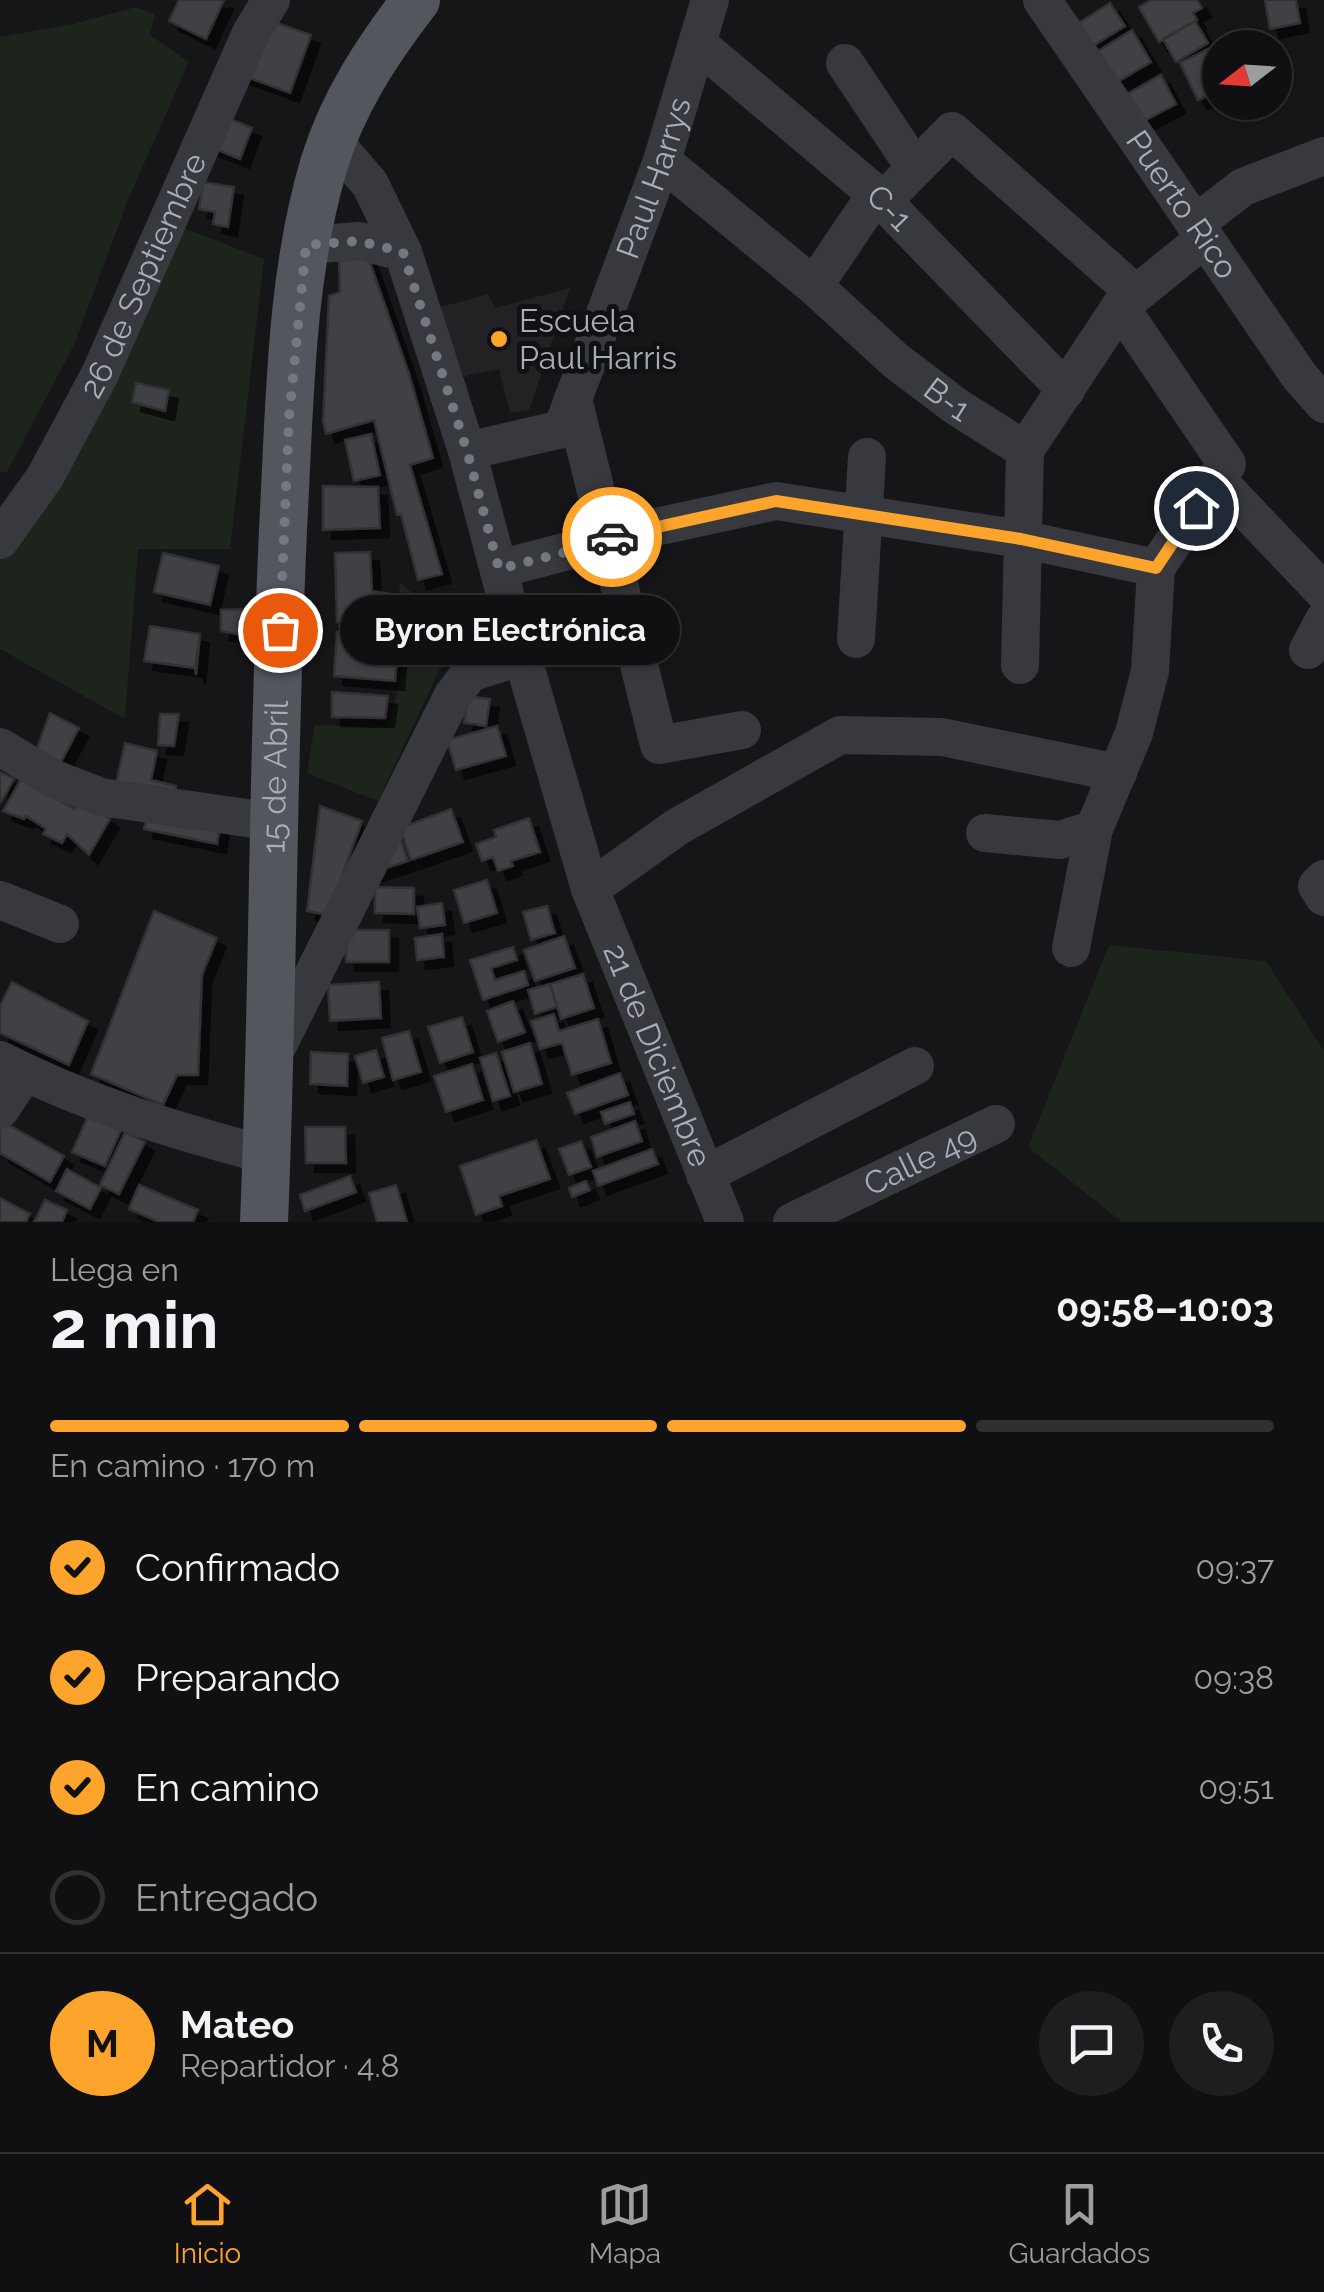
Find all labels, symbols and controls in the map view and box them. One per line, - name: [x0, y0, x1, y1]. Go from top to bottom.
- north arrow: [1202, 30, 1292, 120]
- map controls: [1202, 30, 1292, 120]
- street label: Paul Harrys: [608, 93, 698, 263]
- street label: Puerto Rico: [1119, 123, 1246, 285]
- street label: 26 de Septiembre: [72, 147, 214, 404]
- street label: C-1: [859, 177, 920, 238]
- place label: Escuela Paul Harris: [519, 302, 677, 376]
- marker: Escuela Paul Harris: [488, 328, 510, 350]
- street label: B-1: [917, 370, 977, 429]
- pin: [1154, 466, 1239, 551]
- icon: home: [1169, 481, 1224, 536]
- courier: [562, 487, 662, 587]
- icon: car: [585, 510, 640, 565]
- pin: [238, 588, 323, 673]
- callout: Byron Electrónica: [340, 595, 680, 665]
- icon: bag: [253, 603, 308, 658]
- text: Byron Electrónica: [374, 611, 646, 648]
- street label: 15 de Abril: [254, 700, 295, 854]
- street label: 21 de Diciembre: [596, 938, 720, 1172]
- street label: Calle 49: [858, 1117, 982, 1203]
- text: Llega en: [50, 1251, 179, 1288]
- text: 09:58–10:03: [1056, 1285, 1274, 1330]
- text: 2 min: [50, 1287, 219, 1363]
- text: En camino · 170 m: [50, 1447, 315, 1484]
- icon: check: [50, 1540, 105, 1595]
- text: Confirmado: [135, 1545, 340, 1590]
- text: 09:37: [1196, 1549, 1274, 1586]
- icon: check: [50, 1650, 105, 1705]
- text: Preparando: [135, 1655, 340, 1700]
- text: 09:38: [1194, 1659, 1274, 1696]
- icon: check: [50, 1760, 105, 1815]
- text: En camino: [135, 1765, 319, 1810]
- text: 09:51: [1199, 1769, 1274, 1806]
- text: Entregado: [135, 1875, 318, 1920]
- button: chat: [1039, 1991, 1144, 2096]
- button: phone: [1169, 1991, 1274, 2096]
- text: Mateo: [180, 2002, 294, 2047]
- text: M: [86, 2021, 119, 2066]
- text: Repartidor · 4.8: [180, 2047, 400, 2084]
- tab: Inicio: [174, 2177, 241, 2270]
- tab: Mapa: [589, 2177, 661, 2270]
- tab: Guardados: [1009, 2177, 1150, 2270]

